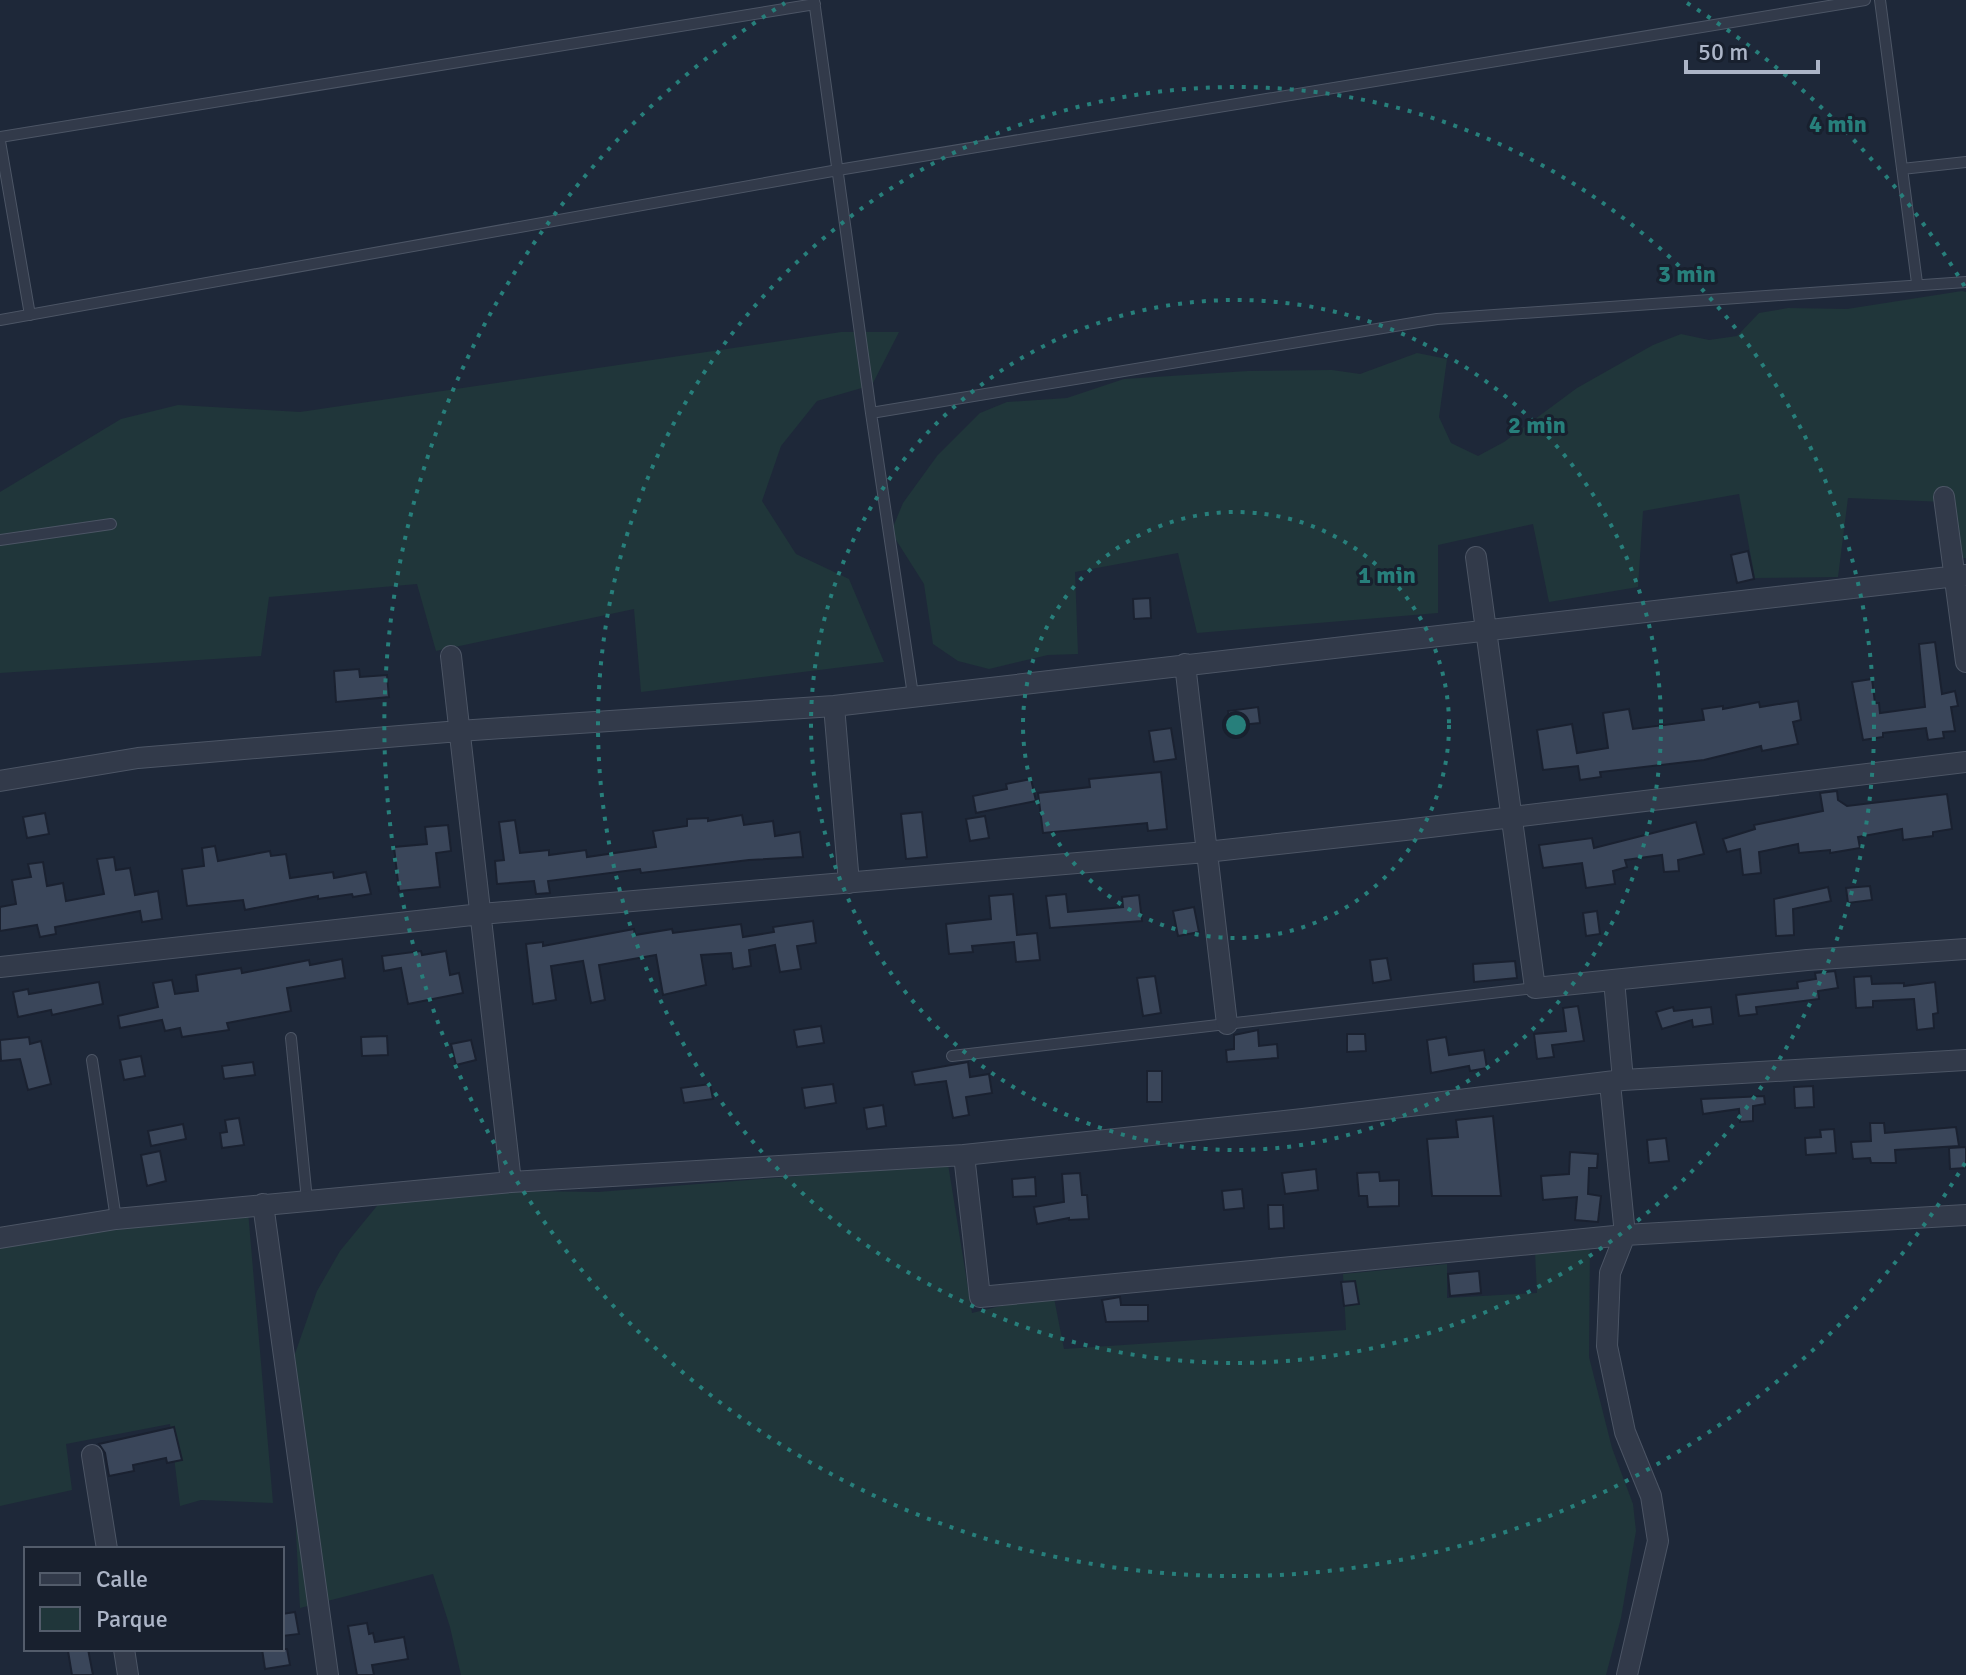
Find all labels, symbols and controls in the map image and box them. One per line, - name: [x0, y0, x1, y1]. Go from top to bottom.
- scale bar: [1686, 24, 1818, 74]
- text: 50 m: [1698, 37, 1748, 67]
- text: 4 min: [1809, 109, 1867, 139]
- text: 3 min: [1658, 259, 1716, 289]
- text: 2 min: [1508, 410, 1566, 440]
- text: 1 min: [1358, 560, 1416, 590]
- centre of rings: [1222, 711, 1250, 739]
- legend: [24, 1547, 284, 1651]
- text: Calle: [96, 1564, 148, 1594]
- text: Parque: [96, 1604, 168, 1634]

